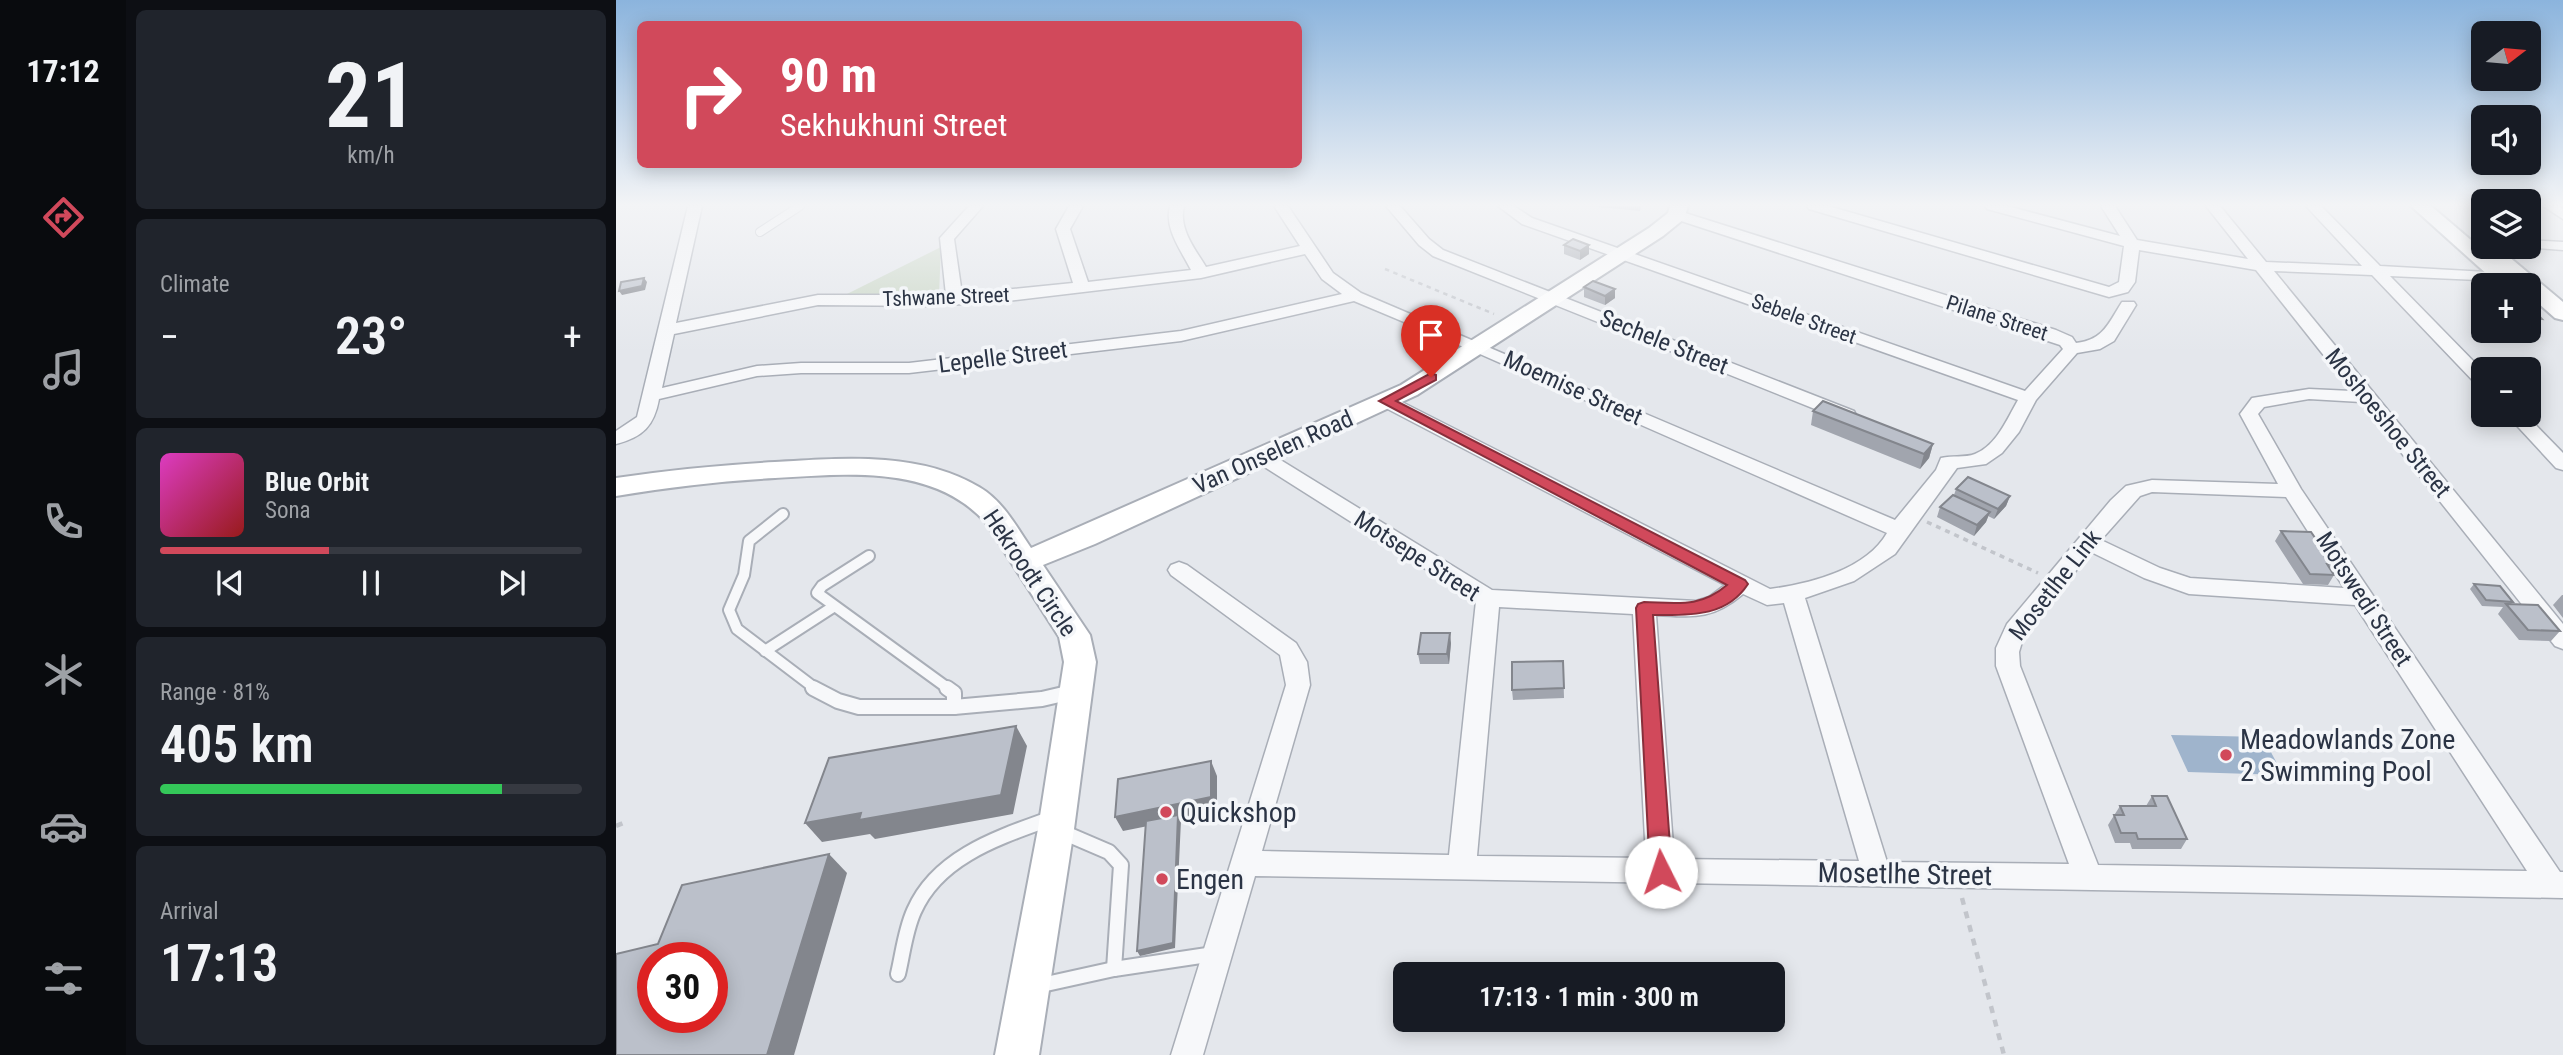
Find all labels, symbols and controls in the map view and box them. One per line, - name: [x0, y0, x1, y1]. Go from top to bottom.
- north arrow: [2471, 21, 2541, 91]
- map controls: [2471, 21, 2541, 427]
- text: 21: [325, 43, 417, 149]
- text: 90 m: [780, 47, 877, 104]
- icon: right: [665, 49, 756, 140]
- text: 17:12: [26, 52, 100, 90]
- button: sound: [2471, 105, 2541, 175]
- text: Sekhukhuni Street: [780, 106, 1007, 144]
- text: km/h: [347, 142, 395, 169]
- button: layers: [2471, 189, 2541, 259]
- icon: directions: [39, 193, 88, 242]
- text: Climate: [160, 271, 230, 298]
- button: +: [2471, 273, 2541, 343]
- street label: Tshwane Street: [882, 283, 1010, 311]
- street label: Sebele Street: [1748, 289, 1860, 349]
- street label: Pilane Street: [1943, 290, 2051, 346]
- street label: Sechele Street: [1596, 304, 1732, 380]
- pin: [1401, 305, 1461, 377]
- text: 23°: [335, 306, 407, 367]
- text: −: [160, 315, 179, 359]
- text: +: [563, 315, 582, 359]
- icon: arrive: [1412, 316, 1450, 354]
- street label: Lepelle Street: [937, 335, 1069, 379]
- street label: Moshoeshoe Street: [2319, 343, 2457, 503]
- icon: music: [39, 345, 88, 394]
- street label: Moemise Street: [1499, 345, 1647, 431]
- button: −: [2471, 357, 2541, 427]
- street label: Van Onselen Road: [1189, 404, 1357, 500]
- text: Blue Orbit: [265, 467, 369, 497]
- icon: phone: [39, 497, 88, 546]
- text: Sona: [265, 497, 311, 524]
- street label: Hekroodt Circle: [977, 504, 1083, 642]
- street label: Motsepe Street: [1349, 505, 1485, 607]
- street label: Mosetlhe Link: [2003, 524, 2107, 646]
- street label: Motswedi Street: [2310, 527, 2418, 671]
- icon: previous: [211, 564, 249, 602]
- icon: pause: [352, 564, 390, 602]
- icon: next: [493, 564, 531, 602]
- icon: climate: [39, 650, 88, 699]
- text: Range · 81%: [160, 679, 270, 706]
- text: 405 km: [160, 714, 314, 775]
- place label: Meadowlands Zone 2 Swimming Pool: [2240, 723, 2455, 788]
- marker: Meadowlands Zone 2 Swimming Pool: [2218, 747, 2234, 763]
- place label: Quickshop: [1180, 796, 1297, 829]
- icon: car: [39, 802, 88, 851]
- marker: Quickshop: [1158, 804, 1174, 820]
- position arrow: [1624, 835, 1698, 909]
- street label: Mosetlhe Street: [1817, 856, 1993, 892]
- place label: Engen: [1176, 863, 1244, 896]
- marker: Engen: [1154, 871, 1170, 887]
- text: Arrival: [160, 898, 219, 925]
- text: 17:13: [160, 933, 278, 994]
- speed limit sign: 30: [637, 942, 728, 1033]
- icon: filters: [39, 954, 88, 1003]
- text: 17:13 · 1 min · 300 m: [1479, 982, 1699, 1012]

